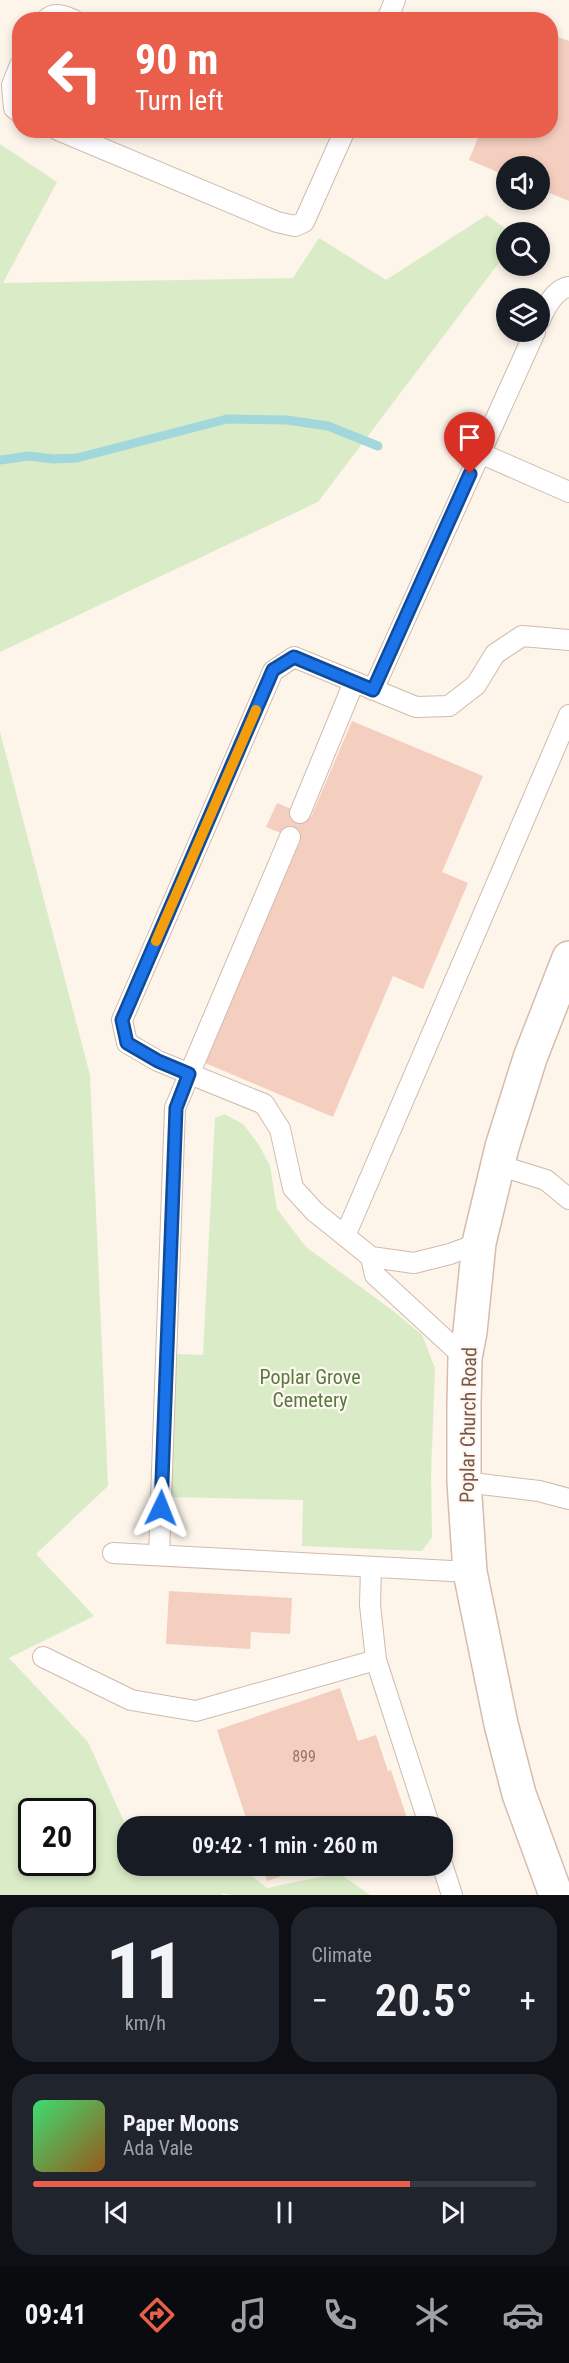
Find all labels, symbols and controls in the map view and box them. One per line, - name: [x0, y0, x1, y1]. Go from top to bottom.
- text: 90 m: [135, 35, 218, 84]
- icon: left: [36, 36, 114, 114]
- text: Turn left: [135, 85, 224, 117]
- map controls: [496, 156, 550, 342]
- button: sound: [496, 156, 550, 210]
- button: search: [496, 222, 550, 276]
- button: layers: [496, 288, 550, 342]
- pin: [444, 412, 495, 474]
- icon: arrive: [453, 421, 486, 454]
- street label: Poplar Church Road: [455, 1347, 481, 1503]
- park label: Poplar Grove Cemetery: [259, 1365, 361, 1412]
- position arrow: [129, 1476, 193, 1540]
- house number: 899: [292, 1747, 316, 1766]
- speed limit sign: 20: [18, 1798, 96, 1876]
- text: 09:42 · 1 min · 260 m: [192, 1833, 378, 1858]
- text: 11: [106, 1926, 185, 2017]
- text: Climate: [312, 1943, 372, 1967]
- text: 20.5°: [375, 1974, 473, 2027]
- text: −: [312, 1981, 328, 2020]
- text: +: [520, 1981, 536, 2020]
- text: km/h: [125, 2011, 166, 2035]
- text: Paper Moons: [123, 2111, 239, 2136]
- text: Ada Vale: [123, 2136, 193, 2160]
- icon: previous: [100, 2196, 133, 2229]
- icon: pause: [268, 2196, 301, 2229]
- icon: next: [436, 2196, 469, 2229]
- icon: directions: [136, 2294, 178, 2336]
- icon: music: [228, 2294, 270, 2336]
- icon: phone: [319, 2294, 361, 2336]
- icon: climate: [411, 2294, 453, 2336]
- icon: car: [502, 2294, 544, 2336]
- text: 09:41: [25, 2299, 87, 2331]

